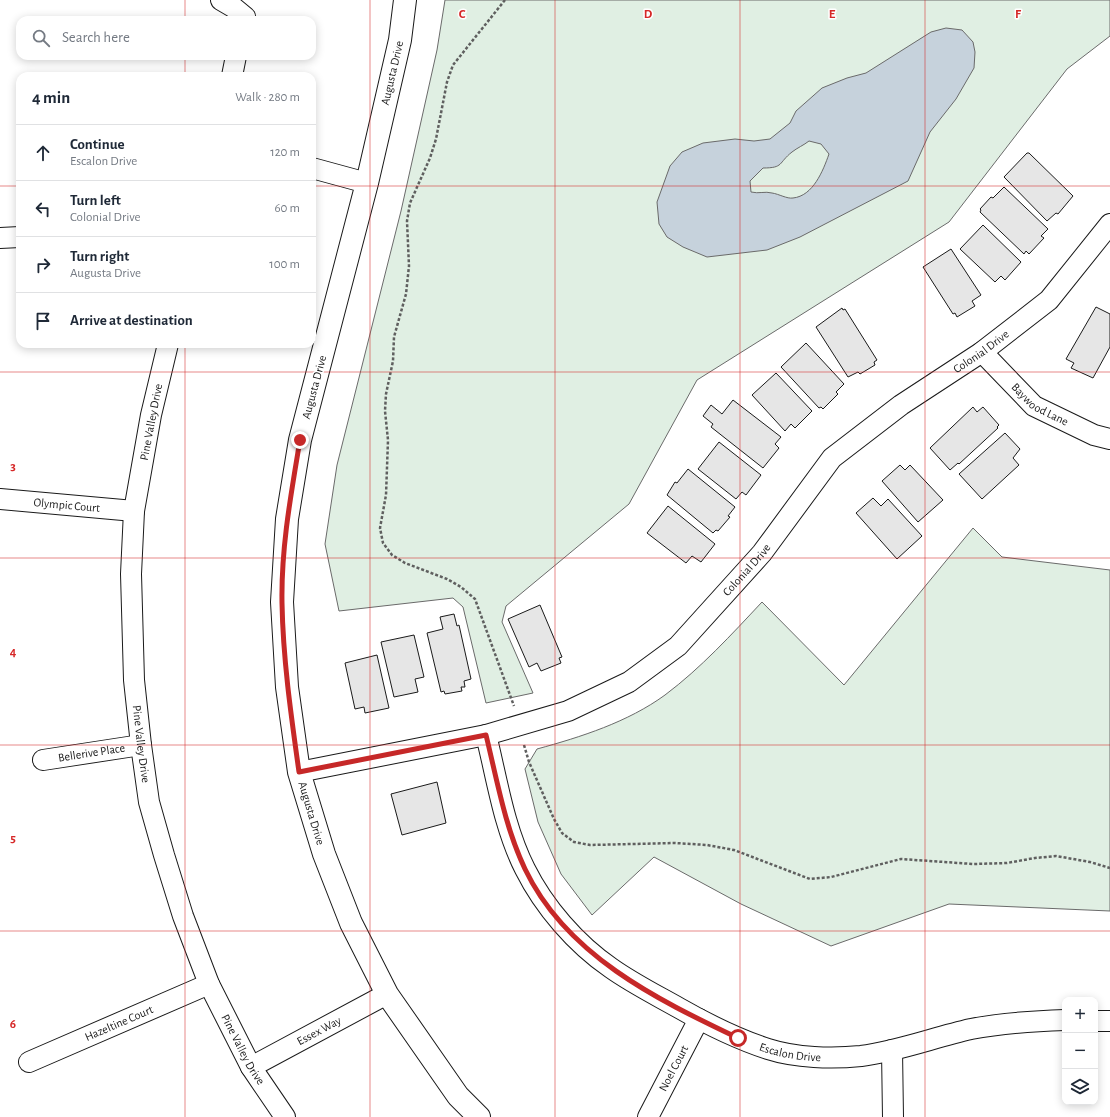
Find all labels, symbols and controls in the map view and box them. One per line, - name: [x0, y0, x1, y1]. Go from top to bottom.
- text: C: [459, 8, 466, 21]
- text: D: [644, 8, 653, 21]
- text: E: [829, 8, 836, 21]
- text: F: [1015, 8, 1022, 21]
- search box: [16, 16, 316, 60]
- icon: search: [30, 27, 52, 49]
- text: Search here: [62, 30, 130, 45]
- street label: Augusta Drive: [379, 40, 405, 106]
- text: 4 min: [32, 89, 70, 106]
- text: Walk · 280 m: [235, 91, 300, 104]
- text: Continue: [70, 137, 125, 152]
- icon: ahead: [32, 142, 54, 164]
- text: 120 m: [270, 146, 300, 159]
- text: Escalon Drive: [70, 155, 137, 168]
- text: Turn left: [70, 193, 121, 208]
- icon: left: [32, 198, 54, 220]
- text: 60 m: [274, 202, 300, 215]
- text: Colonial Drive: [70, 211, 141, 224]
- text: Turn right: [70, 249, 129, 264]
- icon: right: [32, 254, 54, 276]
- text: 100 m: [269, 258, 300, 271]
- text: Augusta Drive: [70, 267, 141, 280]
- icon: arrive: [32, 310, 54, 332]
- text: Arrive at destination: [70, 313, 193, 328]
- street label: Colonial Drive: [951, 328, 1011, 375]
- street label: Augusta Drive: [300, 354, 328, 420]
- street label: Baywood Lane: [1009, 381, 1070, 428]
- street label: Pine Valley Drive: [138, 383, 165, 462]
- route end: [291, 431, 309, 449]
- text: 3: [10, 460, 16, 473]
- street label: Olympic Court: [33, 496, 101, 514]
- street label: Colonial Drive: [720, 541, 773, 598]
- text: 4: [10, 646, 17, 659]
- street label: Pine Valley Drive: [131, 705, 152, 784]
- street label: Bellerive Place: [57, 742, 126, 764]
- street label: Augusta Drive: [296, 780, 327, 846]
- text: 5: [10, 832, 16, 845]
- map controls: [1062, 997, 1098, 1105]
- button: +: [1062, 997, 1098, 1033]
- street label: Hazeltine Court: [83, 1003, 155, 1043]
- street label: Pine Valley Drive: [219, 1012, 267, 1087]
- street label: Essex Way: [295, 1014, 343, 1047]
- text: 6: [10, 1018, 16, 1031]
- route start: [729, 1029, 747, 1047]
- button: −: [1062, 1033, 1098, 1069]
- street label: Escalon Drive: [758, 1041, 821, 1063]
- street label: Noel Court: [657, 1043, 690, 1093]
- button: layers: [1062, 1069, 1098, 1105]

